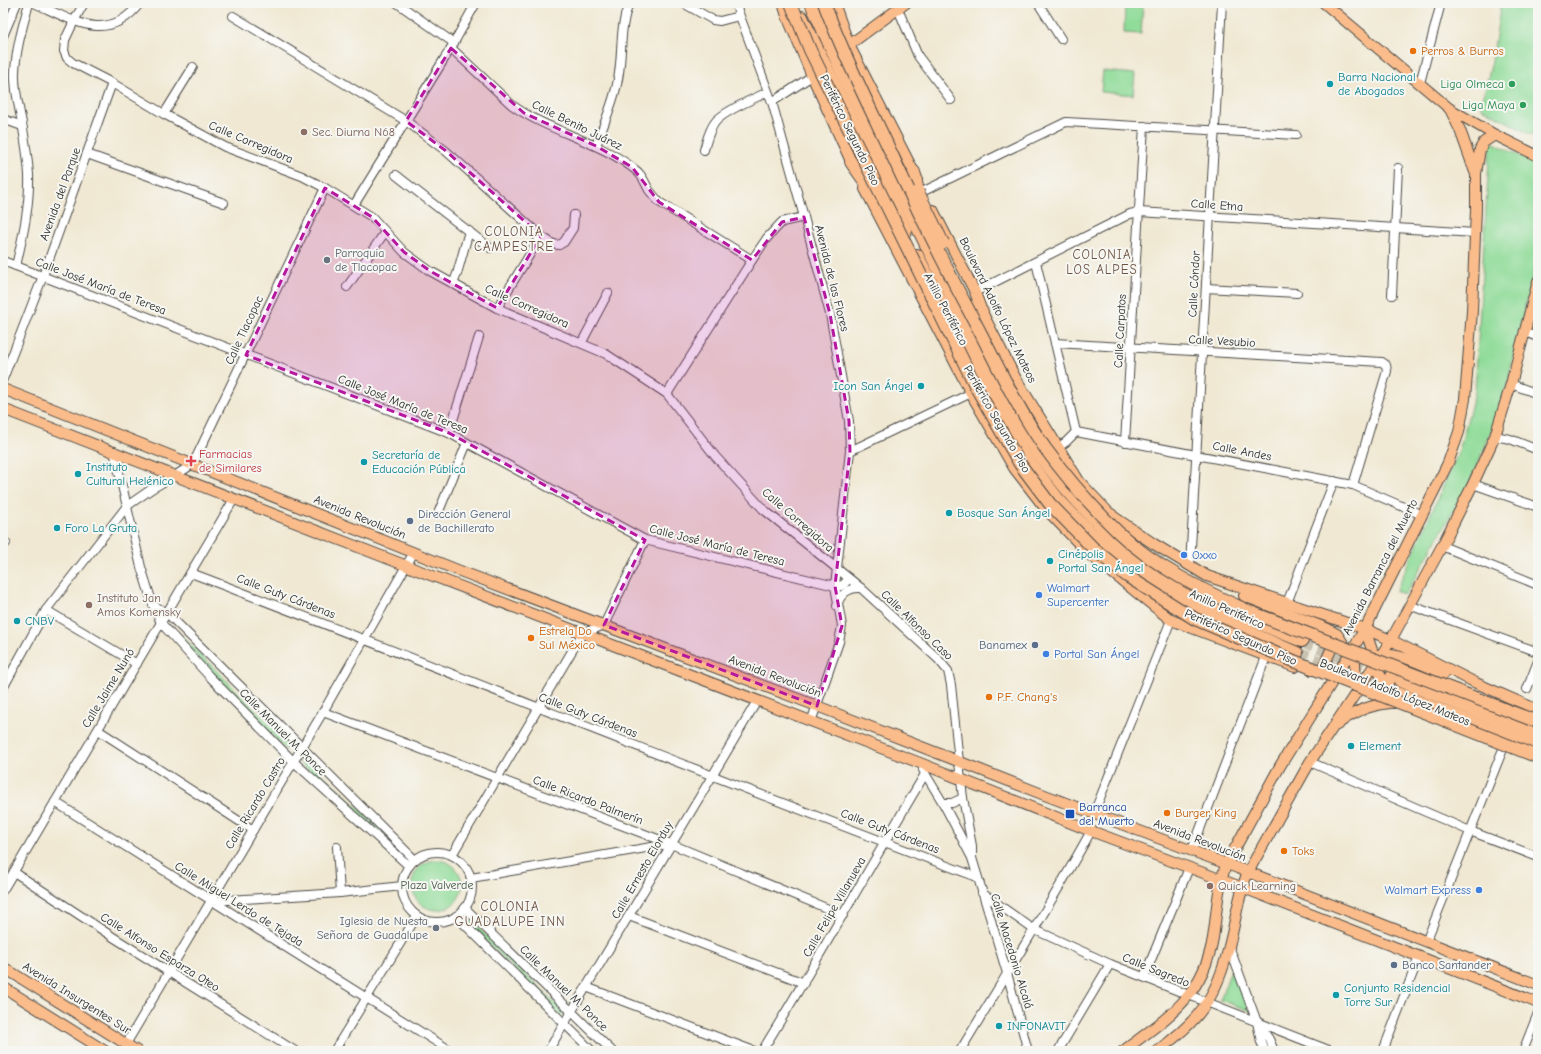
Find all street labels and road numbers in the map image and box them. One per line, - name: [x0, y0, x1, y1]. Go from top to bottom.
- street label: Periférico Segundo Piso: [817, 72, 883, 188]
- street label: Calle Benito Juárez: [530, 97, 625, 153]
- street label: Calle Corregidora: [207, 118, 295, 166]
- street label: Avenida del Parque: [37, 146, 83, 242]
- street label: Calle Etna: [1190, 196, 1244, 214]
- street label: Avenida de las Flores: [812, 223, 852, 333]
- street label: Boulevard Adolfo López Mateos: [957, 235, 1039, 385]
- street label: Calle Cóndor: [1185, 250, 1203, 318]
- street label: Calle José María de Teresa: [34, 255, 168, 317]
- street label: Anillo Periférico: [921, 270, 971, 348]
- street label: Calle Corregidora: [483, 281, 571, 331]
- street label: Calle Tlacopac: [222, 293, 266, 367]
- street label: Calle Carpatos: [1111, 294, 1129, 368]
- street label: Calle Vesubio: [1188, 332, 1256, 350]
- street label: Periférico Segundo Piso: [961, 363, 1033, 475]
- street label: Calle José María de Teresa: [336, 371, 470, 437]
- street label: Calle Andes: [1211, 438, 1273, 464]
- street label: Calle Corregidora: [759, 485, 837, 555]
- street label: Avenida Revolución: [312, 492, 408, 542]
- street label: Avenida Barranca del Muerto: [1340, 497, 1420, 637]
- street label: Calle José María de Teresa: [648, 521, 786, 569]
- street label: Calle Guty Cárdenas: [235, 571, 337, 621]
- street label: Anillo Periférico: [1187, 586, 1267, 632]
- street label: Calle Alfonso Caso: [878, 587, 956, 663]
- street label: Periférico Segundo Piso: [1183, 606, 1299, 668]
- street label: Calle Jaime Nunó: [79, 646, 137, 730]
- street label: Avenida Revolución: [727, 652, 823, 700]
- street label: Boulevard Adolfo López Mateos: [1318, 655, 1472, 729]
- street label: Calle Manuel M. Ponce: [237, 686, 329, 778]
- street label: Calle Guty Cárdenas: [537, 690, 639, 740]
- street label: Calle Ricardo Castro: [222, 755, 288, 851]
- street label: Calle Ricardo Palmerín: [531, 773, 645, 827]
- street label: Calle Guty Cárdenas: [839, 806, 941, 856]
- street label: Avenida Revolución: [1152, 816, 1248, 864]
- street label: Calle Ernesto Elorduy: [608, 818, 676, 921]
- street label: Calle Felipe Villanueva: [800, 854, 868, 960]
- street label: Calle Miguel Lerdo de Tejada: [172, 859, 306, 949]
- street label: Calle Macedonio Alcalá: [988, 892, 1036, 1010]
- street label: Calle Alfonso Esparza Oteo: [98, 910, 222, 994]
- street label: Calle Manuel M. Ponce: [517, 942, 611, 1034]
- street label: Calle Sagredo: [1120, 950, 1192, 990]
- street label: Avenida Insurgentes Sur: [20, 959, 134, 1037]

